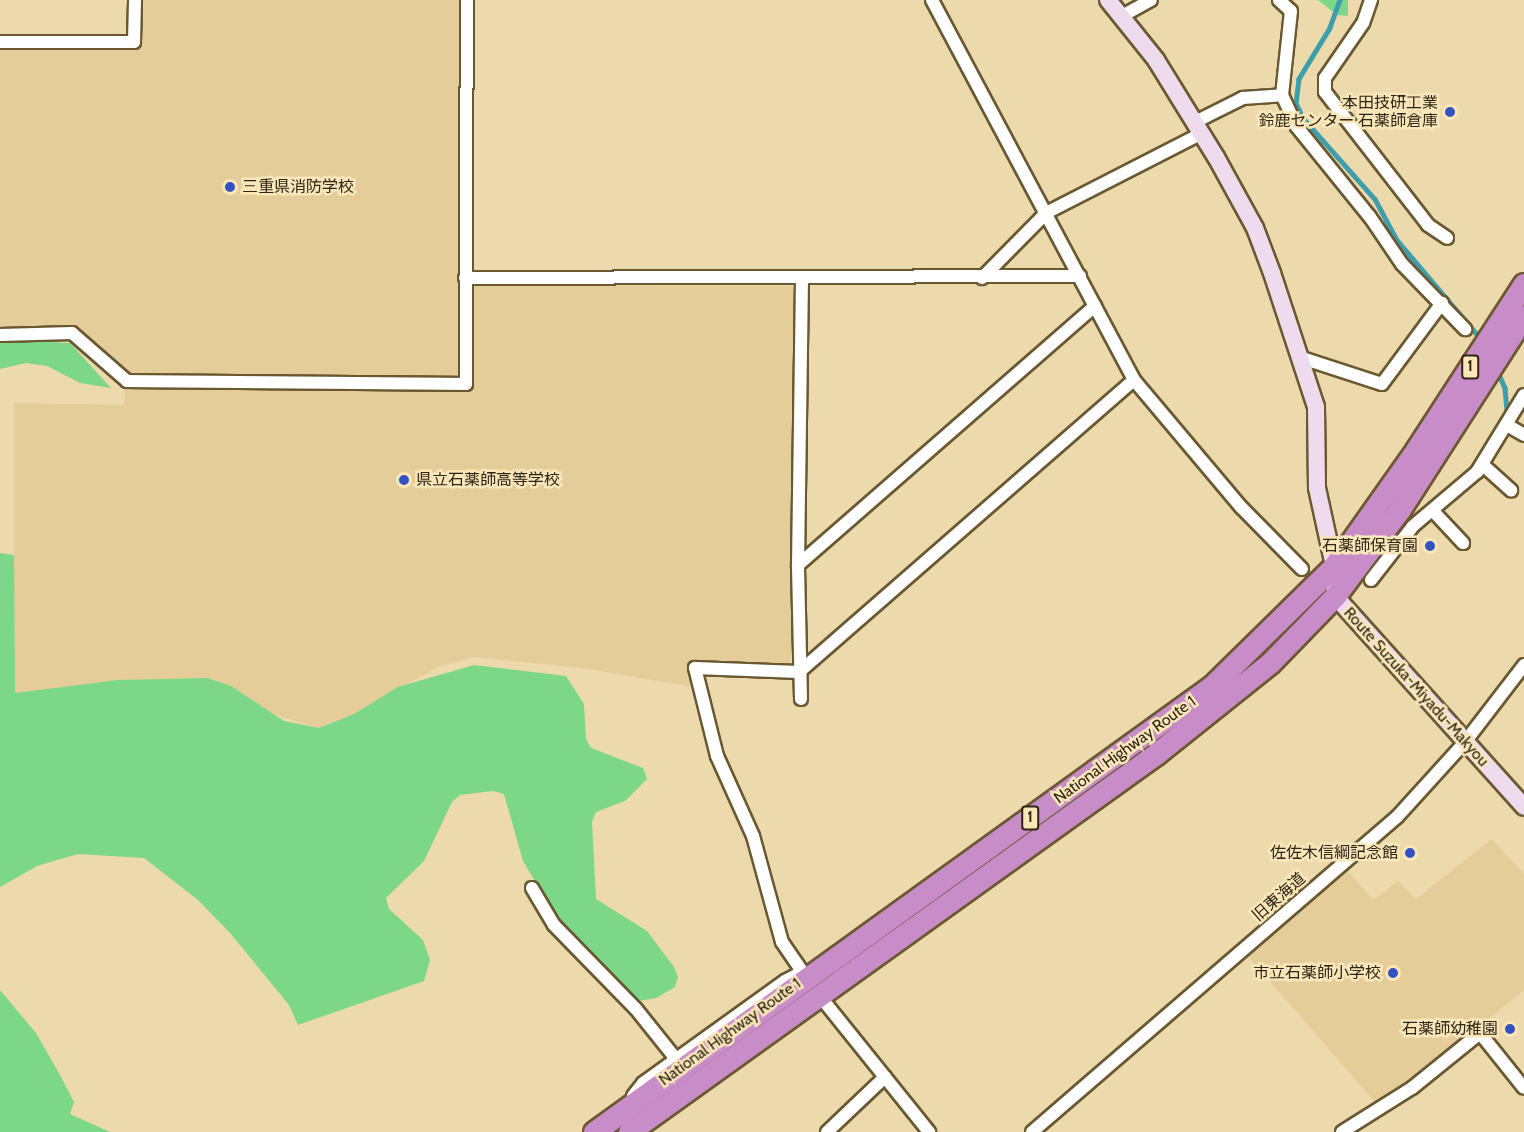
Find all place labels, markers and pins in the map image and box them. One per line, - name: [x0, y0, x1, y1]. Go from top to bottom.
- place label: 本田技研工業 鈴鹿センター 石薬師倉庫: [1258, 93, 1438, 131]
- marker: 本田技研工業 鈴鹿センター 石薬師倉庫: [1443, 105, 1457, 119]
- place label: 三重県消防学校: [242, 177, 354, 197]
- marker: 三重県消防学校: [223, 180, 237, 194]
- place label: 県立石薬師高等学校: [416, 470, 560, 490]
- marker: 県立石薬師高等学校: [397, 473, 411, 487]
- place label: 石薬師保育園: [1322, 536, 1418, 556]
- marker: 石薬師保育園: [1423, 539, 1437, 553]
- place label: 佐佐木信綱記念館: [1270, 843, 1398, 863]
- marker: 佐佐木信綱記念館: [1403, 846, 1417, 860]
- place label: 市立石薬師小学校: [1253, 963, 1381, 983]
- marker: 市立石薬師小学校: [1386, 966, 1400, 980]
- place label: 石薬師幼稚園: [1402, 1019, 1498, 1039]
- marker: 石薬師幼稚園: [1503, 1022, 1517, 1036]

